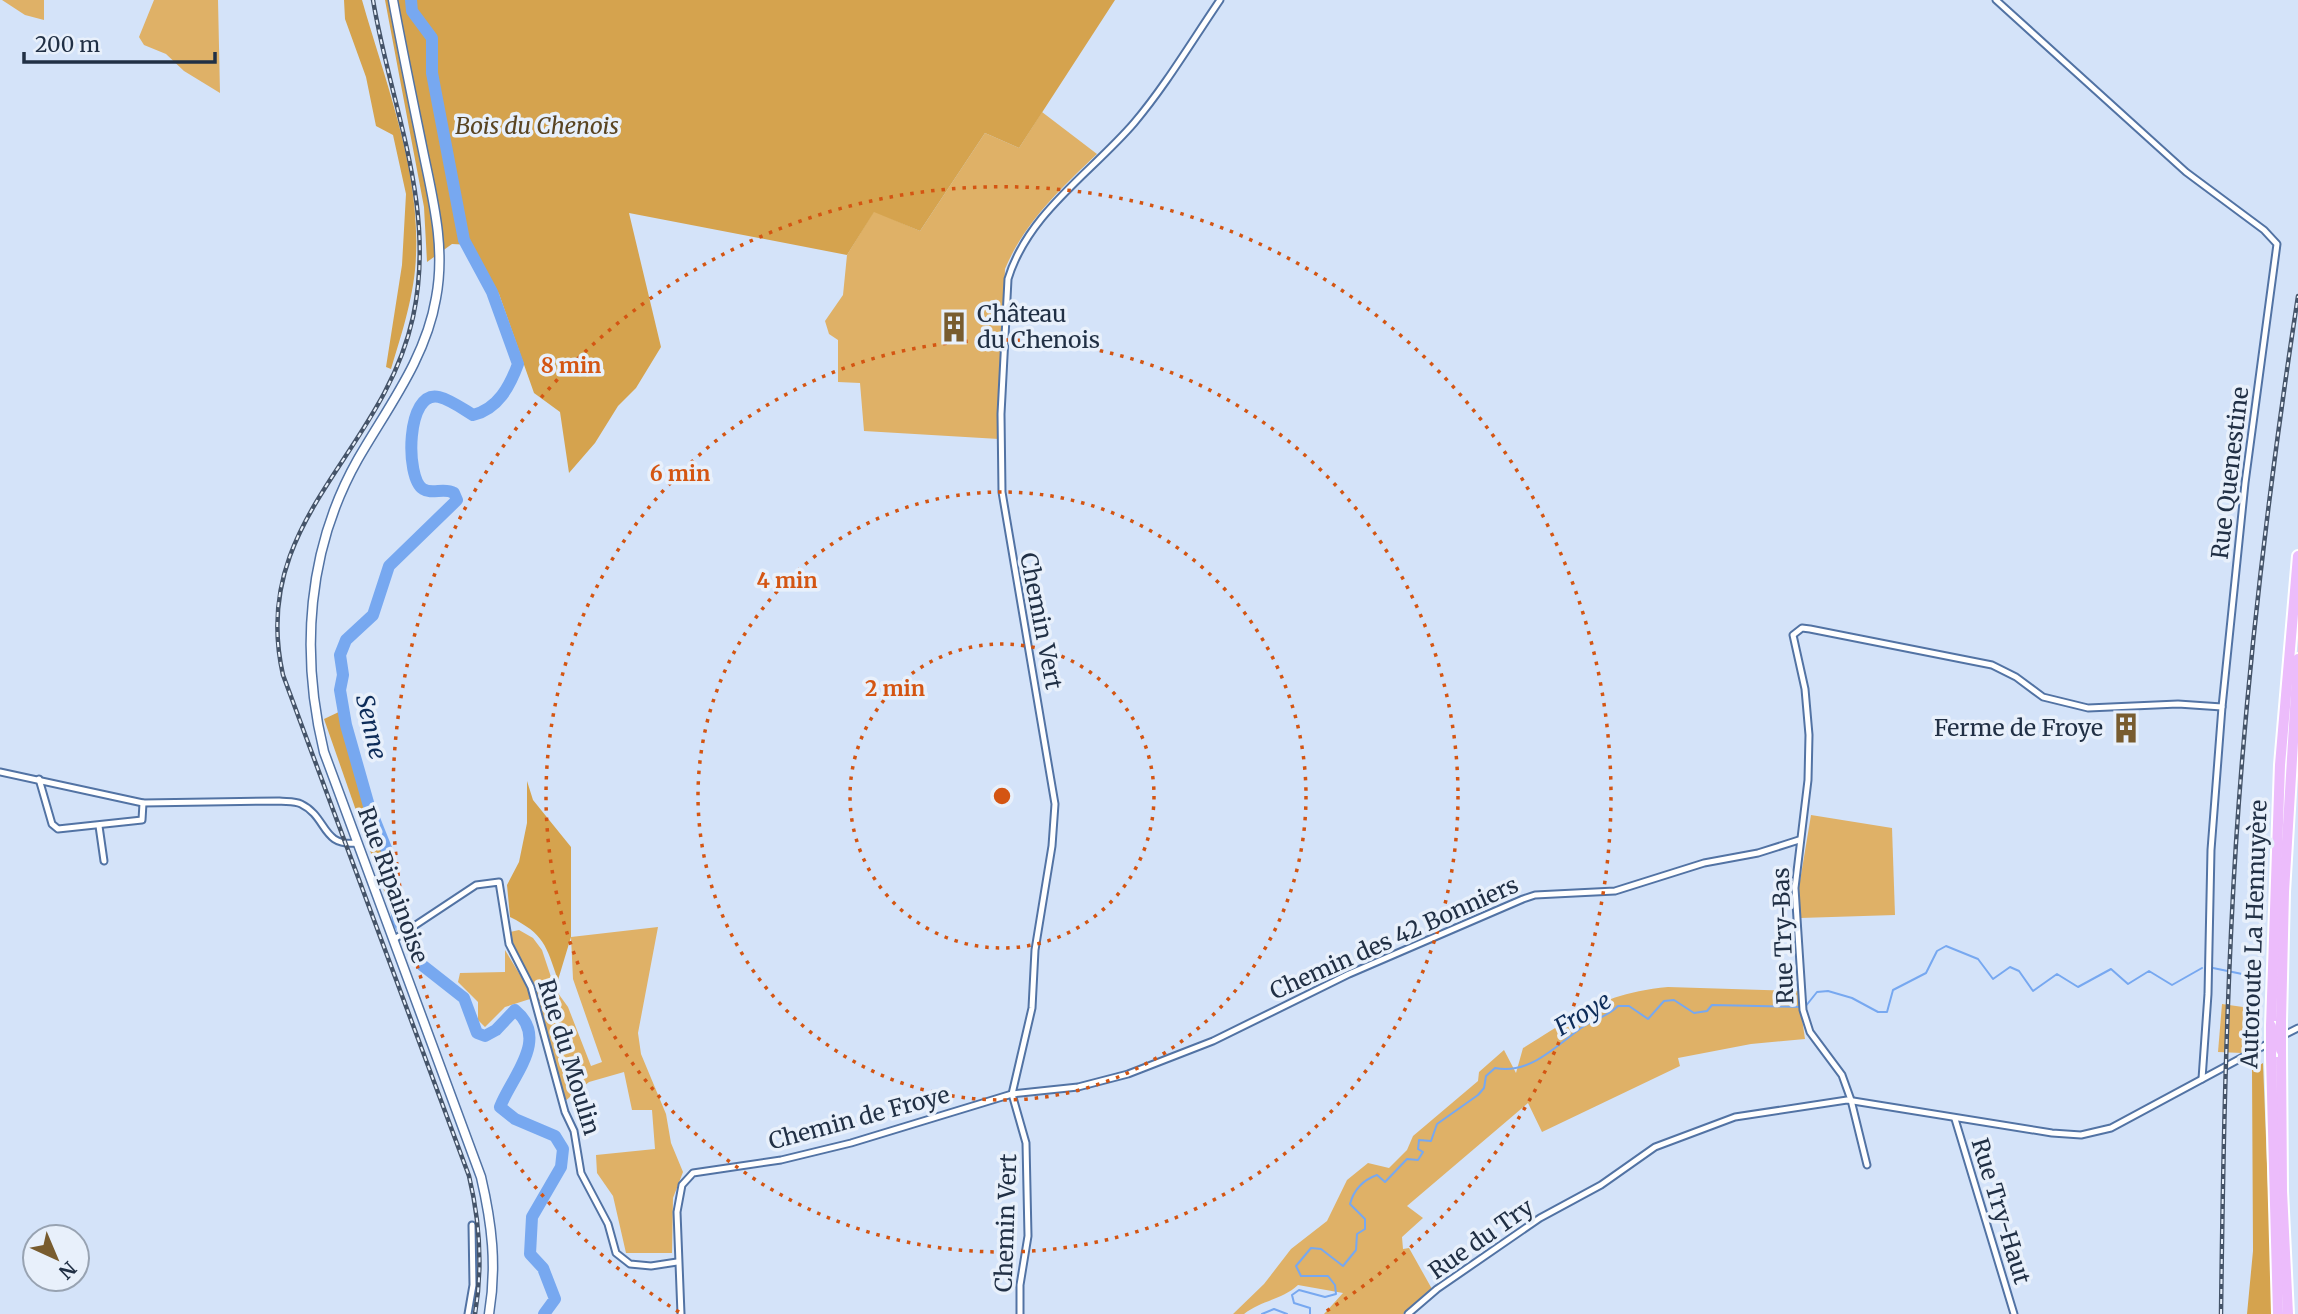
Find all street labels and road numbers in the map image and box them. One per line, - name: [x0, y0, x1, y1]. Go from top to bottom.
- street label: Rue Quenestine: [2205, 385, 2254, 561]
- street label: Chemin Vert: [1014, 550, 1069, 692]
- street label: Autoroute La Hennuyère: [2234, 799, 2273, 1070]
- street label: Rue Ripainoise: [352, 803, 435, 967]
- street label: Rue Try-Bas: [1766, 867, 1799, 1005]
- street label: Chemin des 42 Bonniers: [1265, 870, 1522, 1005]
- street label: Rue du Moulin: [532, 975, 607, 1138]
- street label: Chemin de Froye: [765, 1079, 953, 1156]
- street label: Rue Try-Haut: [1966, 1134, 2037, 1287]
- street label: Chemin Vert: [989, 1153, 1022, 1293]
- street label: Rue du Try: [1423, 1192, 1539, 1285]

